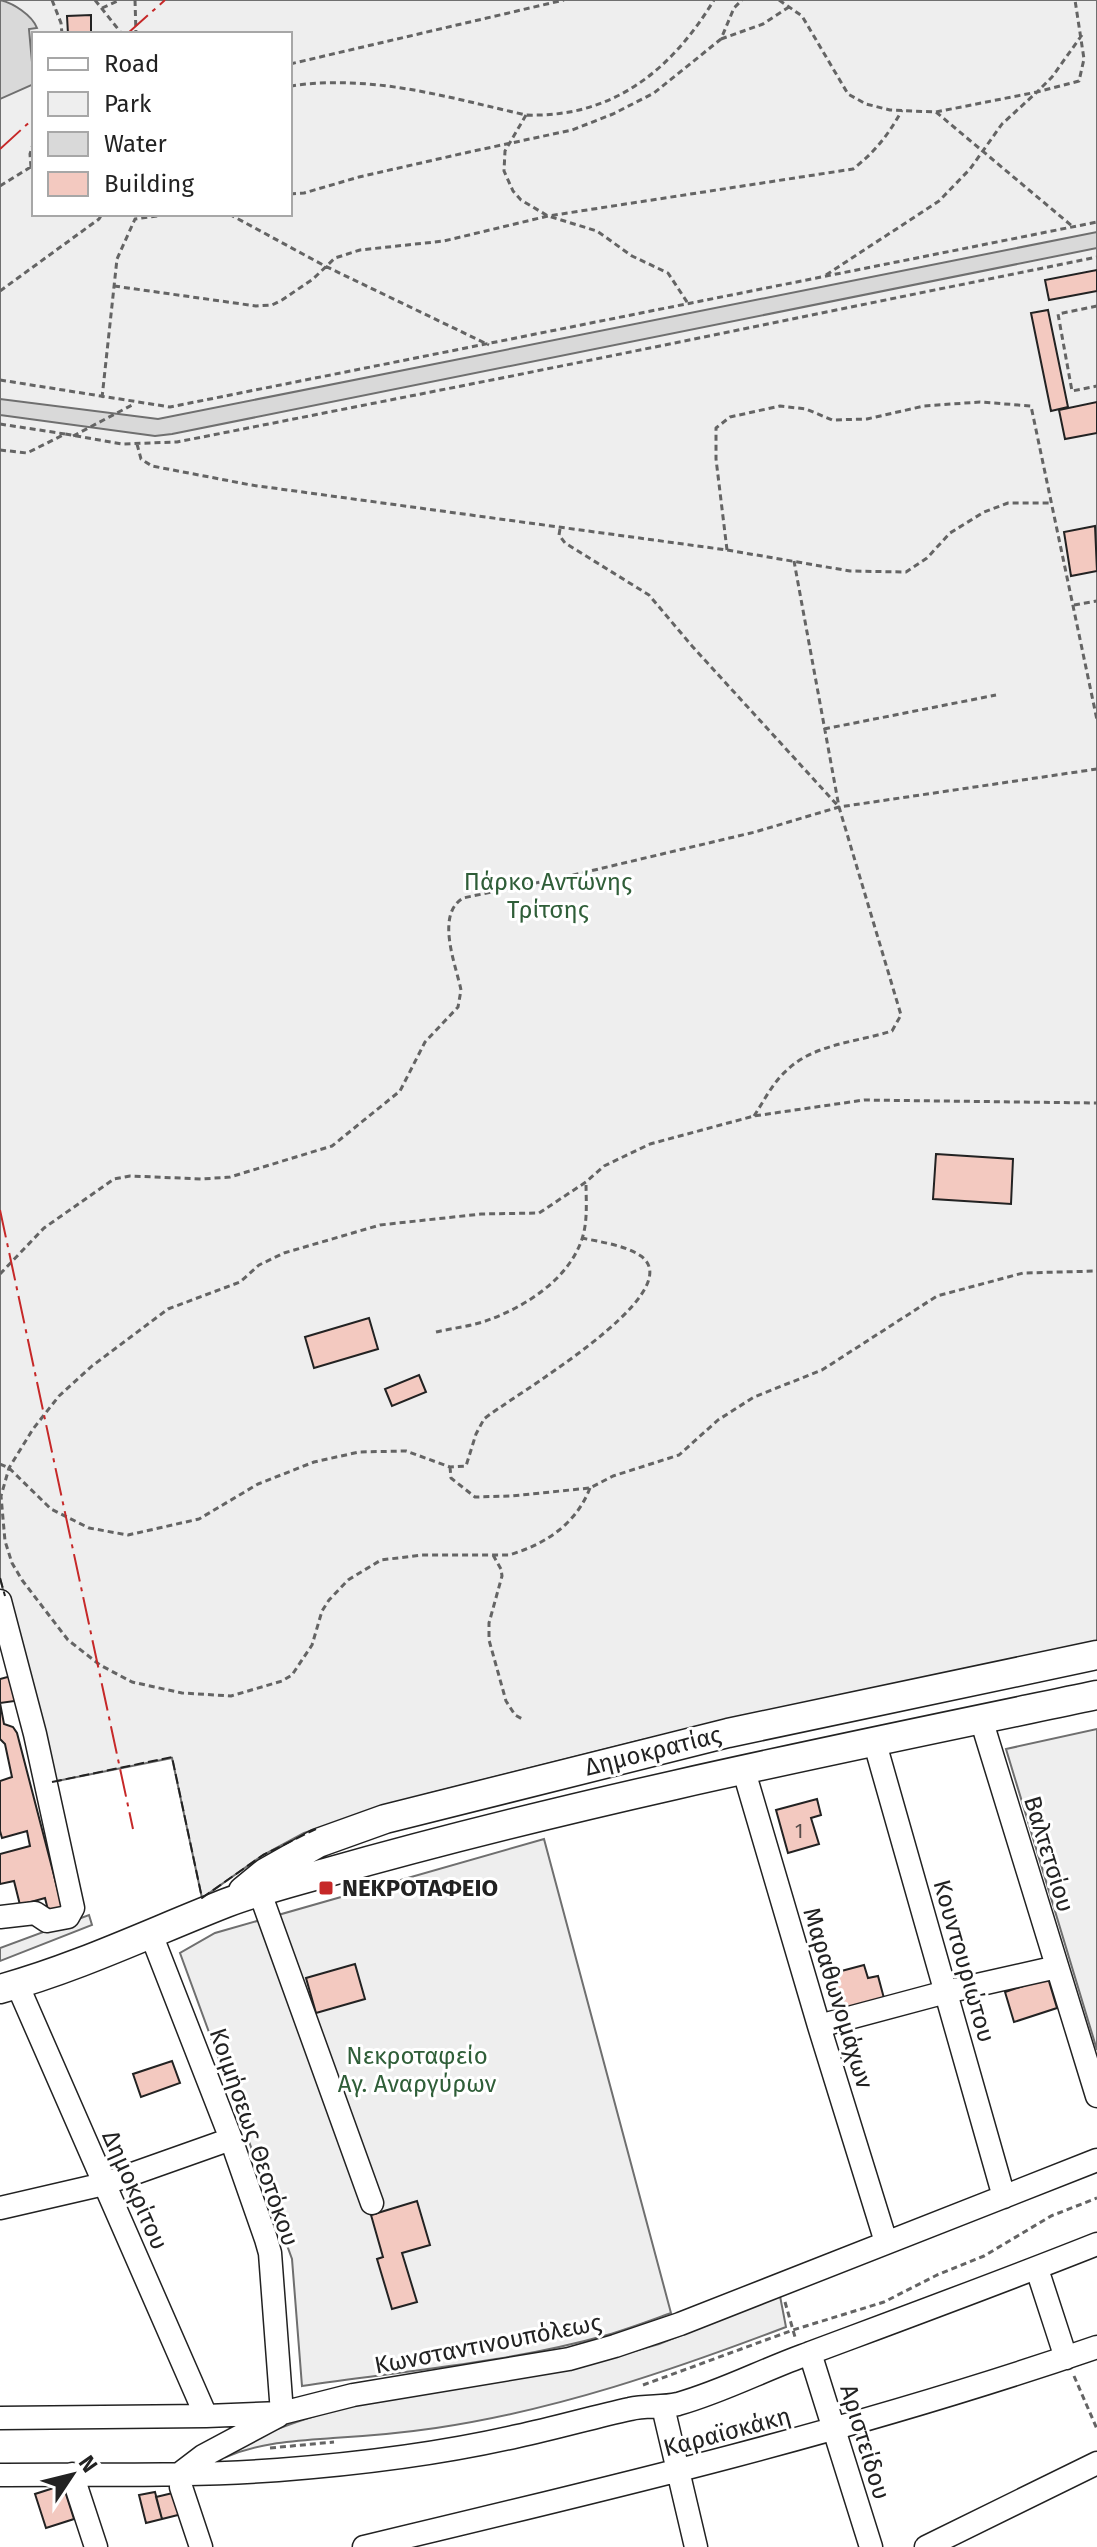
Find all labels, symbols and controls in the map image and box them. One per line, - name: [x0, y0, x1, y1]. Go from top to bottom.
- legend: [32, 32, 292, 216]
- text: Road: [104, 50, 159, 78]
- text: Park: [104, 90, 152, 118]
- text: Water: [104, 130, 168, 158]
- text: Building: [104, 170, 194, 198]
- park label: Πάρκο Αντώνης Τρίτσης: [464, 868, 632, 924]
- street label: Δημοκρατίας: [582, 1721, 724, 1781]
- street label: Βαλτετσίου: [1018, 1793, 1080, 1915]
- house number: 1: [795, 1819, 803, 1843]
- place label: ΝΕΚΡΟΤΑΦΕΙΟ: [342, 1874, 498, 1902]
- street label: Κουντουριώτου: [927, 1876, 1001, 2046]
- marker: ΝΕΚΡΟΤΑΦΕΙΟ: [317, 1879, 335, 1897]
- street label: Μαραθωνομάχων: [797, 1904, 879, 2092]
- street label: Κοιμήσεως Θεοτόκου: [204, 2024, 304, 2250]
- park label: Νεκροταφείο Αγ. Αναργύρων: [338, 2042, 497, 2098]
- street label: Δημοκρίτου: [96, 2126, 174, 2254]
- street label: Κωνσταντινουπόλεως: [372, 2308, 604, 2380]
- street label: Αριστείδου: [834, 2381, 896, 2503]
- street label: Καραϊσκάκη: [660, 2402, 794, 2462]
- north arrow: [32, 2435, 112, 2515]
- text: N: [73, 2450, 103, 2478]

